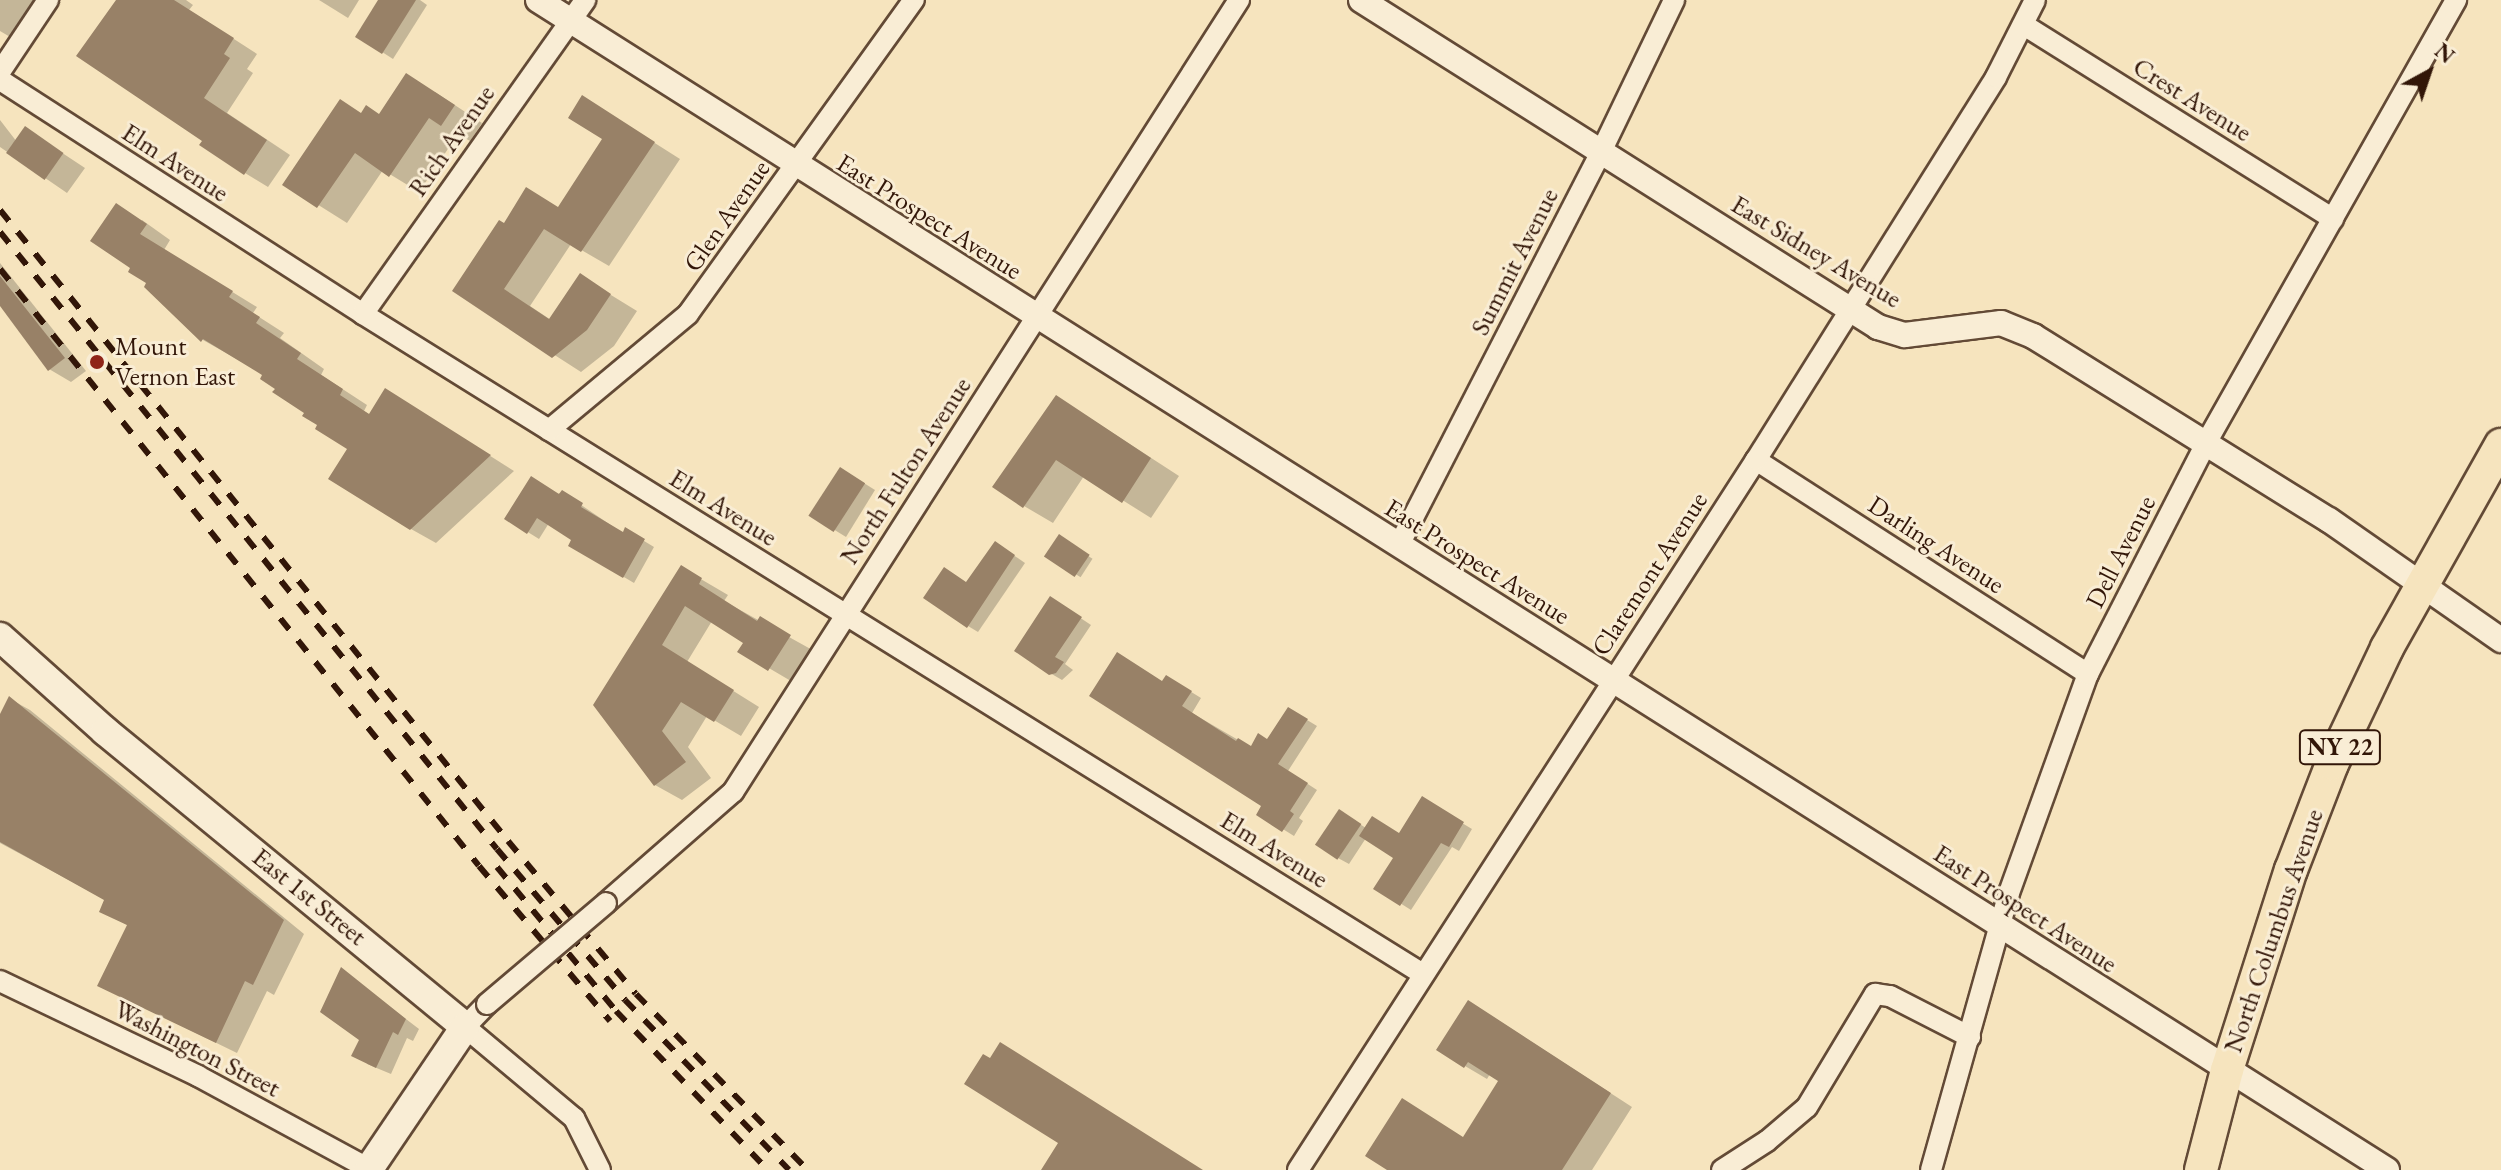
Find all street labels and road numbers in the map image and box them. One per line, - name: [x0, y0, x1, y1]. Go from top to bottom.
- street label: Crest Avenue: [2127, 51, 2257, 149]
- street label: Rich Avenue: [402, 79, 502, 203]
- street label: Elm Avenue: [116, 117, 234, 209]
- street label: East Prospect Avenue: [831, 147, 1027, 287]
- street label: Glen Avenue: [677, 154, 777, 278]
- street label: Summit Avenue: [1465, 183, 1565, 341]
- street label: East Sidney Avenue: [1725, 189, 1907, 315]
- street label: North Fulton Avenue: [834, 372, 978, 570]
- street label: Elm Avenue: [663, 463, 783, 553]
- street label: Claremont Avenue: [1586, 486, 1714, 662]
- street label: Darling Avenue: [1862, 489, 2010, 601]
- street label: Dell Avenue: [2079, 491, 2163, 613]
- street label: East Prospect Avenue: [1379, 492, 1575, 632]
- road number: NY 22: [2298, 727, 2382, 767]
- street label: Elm Avenue: [1214, 805, 1334, 895]
- street label: North Columbus Avenue: [2218, 805, 2330, 1057]
- street label: East Prospect Avenue: [1927, 838, 2123, 980]
- street label: East 1st Street: [246, 842, 372, 952]
- street label: Washington Street: [109, 994, 285, 1104]

